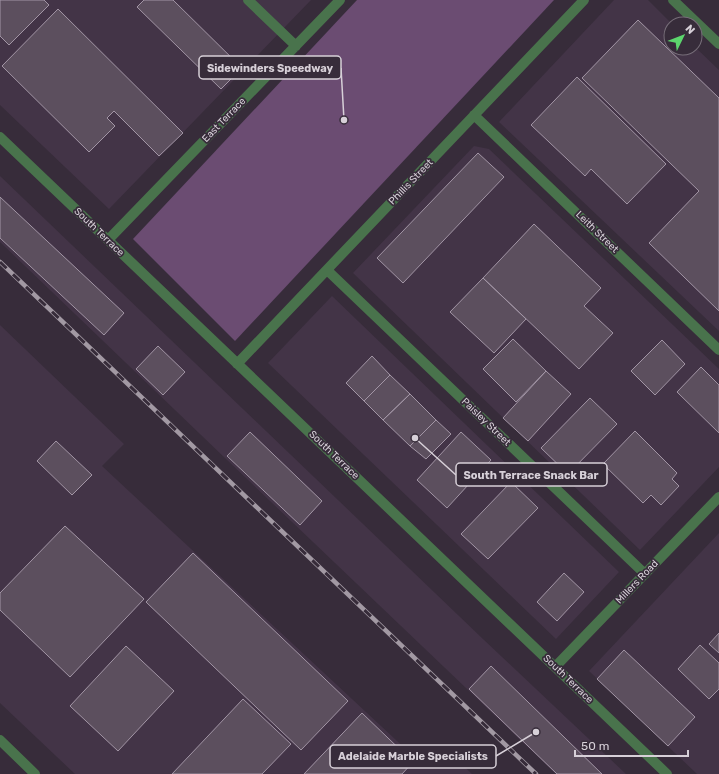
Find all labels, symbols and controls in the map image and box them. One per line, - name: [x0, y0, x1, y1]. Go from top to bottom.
- north arrow: [663, 16, 703, 56]
- text: N: [682, 22, 697, 37]
- callout: Sidewinders Speedway: [199, 56, 341, 79]
- text: Sidewinders Speedway: [207, 62, 334, 75]
- street label: East Terrace: [200, 95, 249, 145]
- street label: Phillis Street: [386, 157, 436, 207]
- street label: South Terrace: [72, 205, 127, 259]
- street label: Leith Street: [573, 209, 621, 255]
- street label: Paisley Street: [459, 396, 513, 449]
- street label: South Terrace: [307, 428, 362, 482]
- callout: South Terrace Snack Bar: [456, 463, 607, 486]
- text: South Terrace Snack Bar: [464, 469, 599, 482]
- street label: Millers Road: [613, 558, 661, 606]
- street label: South Terrace: [541, 652, 596, 706]
- scale bar: [575, 732, 688, 758]
- text: 50 m: [581, 739, 609, 753]
- callout: Adelaide Marble Specialists: [330, 745, 496, 768]
- text: Adelaide Marble Specialists: [338, 750, 488, 763]

